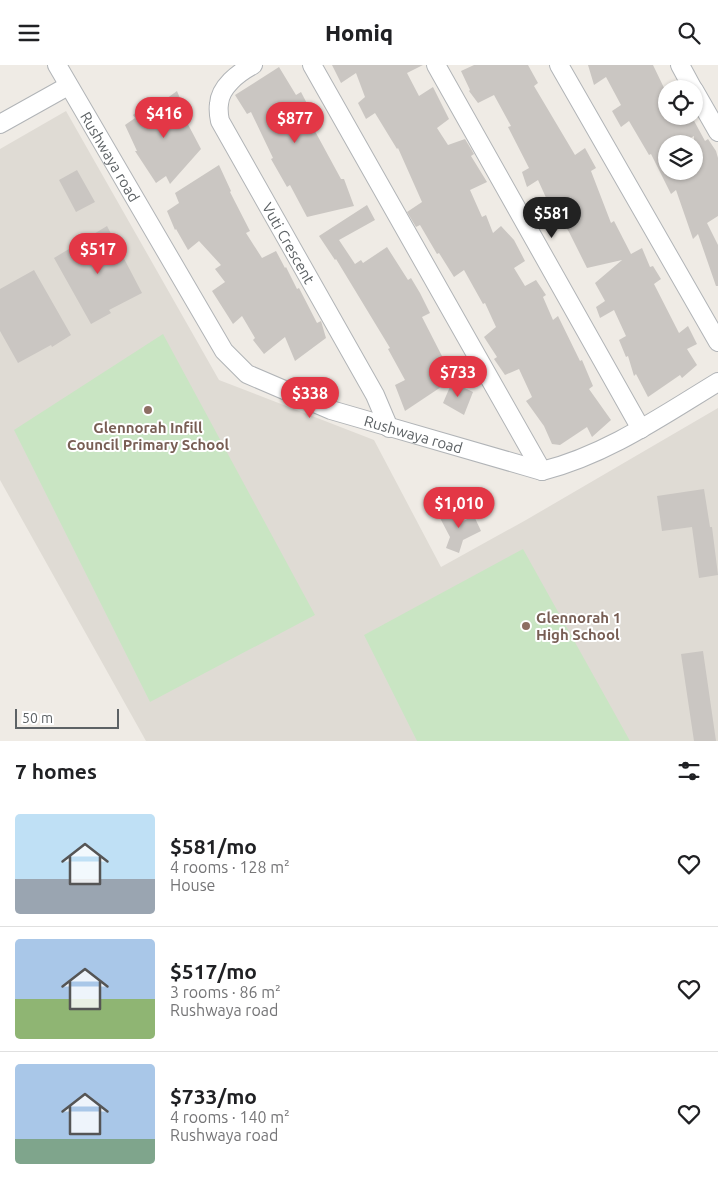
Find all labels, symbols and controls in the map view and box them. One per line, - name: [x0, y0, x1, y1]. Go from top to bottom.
- icon: menu: [15, 19, 43, 47]
- icon: search: [675, 19, 703, 47]
- text: Homiq: [325, 20, 393, 45]
- map controls: [658, 80, 703, 180]
- button: locate: [658, 80, 703, 125]
- pin: $416: [134, 97, 194, 139]
- pin: $877: [265, 101, 325, 144]
- text: $416: [146, 104, 182, 122]
- street label: Rushwaya road: [77, 108, 143, 205]
- text: $877: [277, 109, 313, 127]
- button: layers: [658, 135, 703, 180]
- pin: $581: [522, 197, 582, 239]
- street label: Vuti Crescent: [259, 199, 319, 287]
- text: $581: [534, 204, 570, 222]
- pin: $517: [68, 233, 128, 275]
- text: $517: [80, 240, 116, 258]
- pin: $733: [428, 355, 488, 398]
- text: $733: [440, 363, 476, 381]
- pin: $338: [280, 377, 340, 419]
- text: $338: [292, 384, 328, 402]
- marker: Glennorah Infill Council Primary School: [142, 404, 154, 416]
- street label: Rushwaya road: [362, 412, 465, 456]
- place label: Glennorah Infill Council Primary School: [67, 419, 229, 453]
- pin: $1,010: [418, 487, 500, 529]
- text: $1,010: [434, 494, 484, 512]
- place label: Glennorah 1 High School: [536, 609, 621, 643]
- marker: Glennorah 1 High School: [520, 620, 532, 632]
- scale bar: [15, 706, 119, 729]
- text: 50 m: [22, 710, 53, 726]
- icon: filters: [675, 757, 703, 785]
- text: 7 homes: [15, 759, 97, 783]
- icon: home: [55, 834, 115, 894]
- text: $581/mo: [170, 834, 257, 858]
- icon: heart: [675, 850, 703, 878]
- text: 4 rooms · 128 m²: [170, 858, 290, 876]
- text: House: [170, 876, 215, 894]
- icon: home: [55, 959, 115, 1019]
- text: $517/mo: [170, 959, 257, 983]
- icon: heart: [675, 975, 703, 1003]
- text: 3 rooms · 86 m²: [170, 983, 281, 1001]
- text: Rushwaya road: [170, 1001, 278, 1019]
- icon: home: [55, 1084, 115, 1144]
- text: $733/mo: [170, 1084, 257, 1108]
- icon: heart: [675, 1100, 703, 1128]
- text: 4 rooms · 140 m²: [170, 1108, 290, 1126]
- text: Rushwaya road: [170, 1126, 278, 1144]

